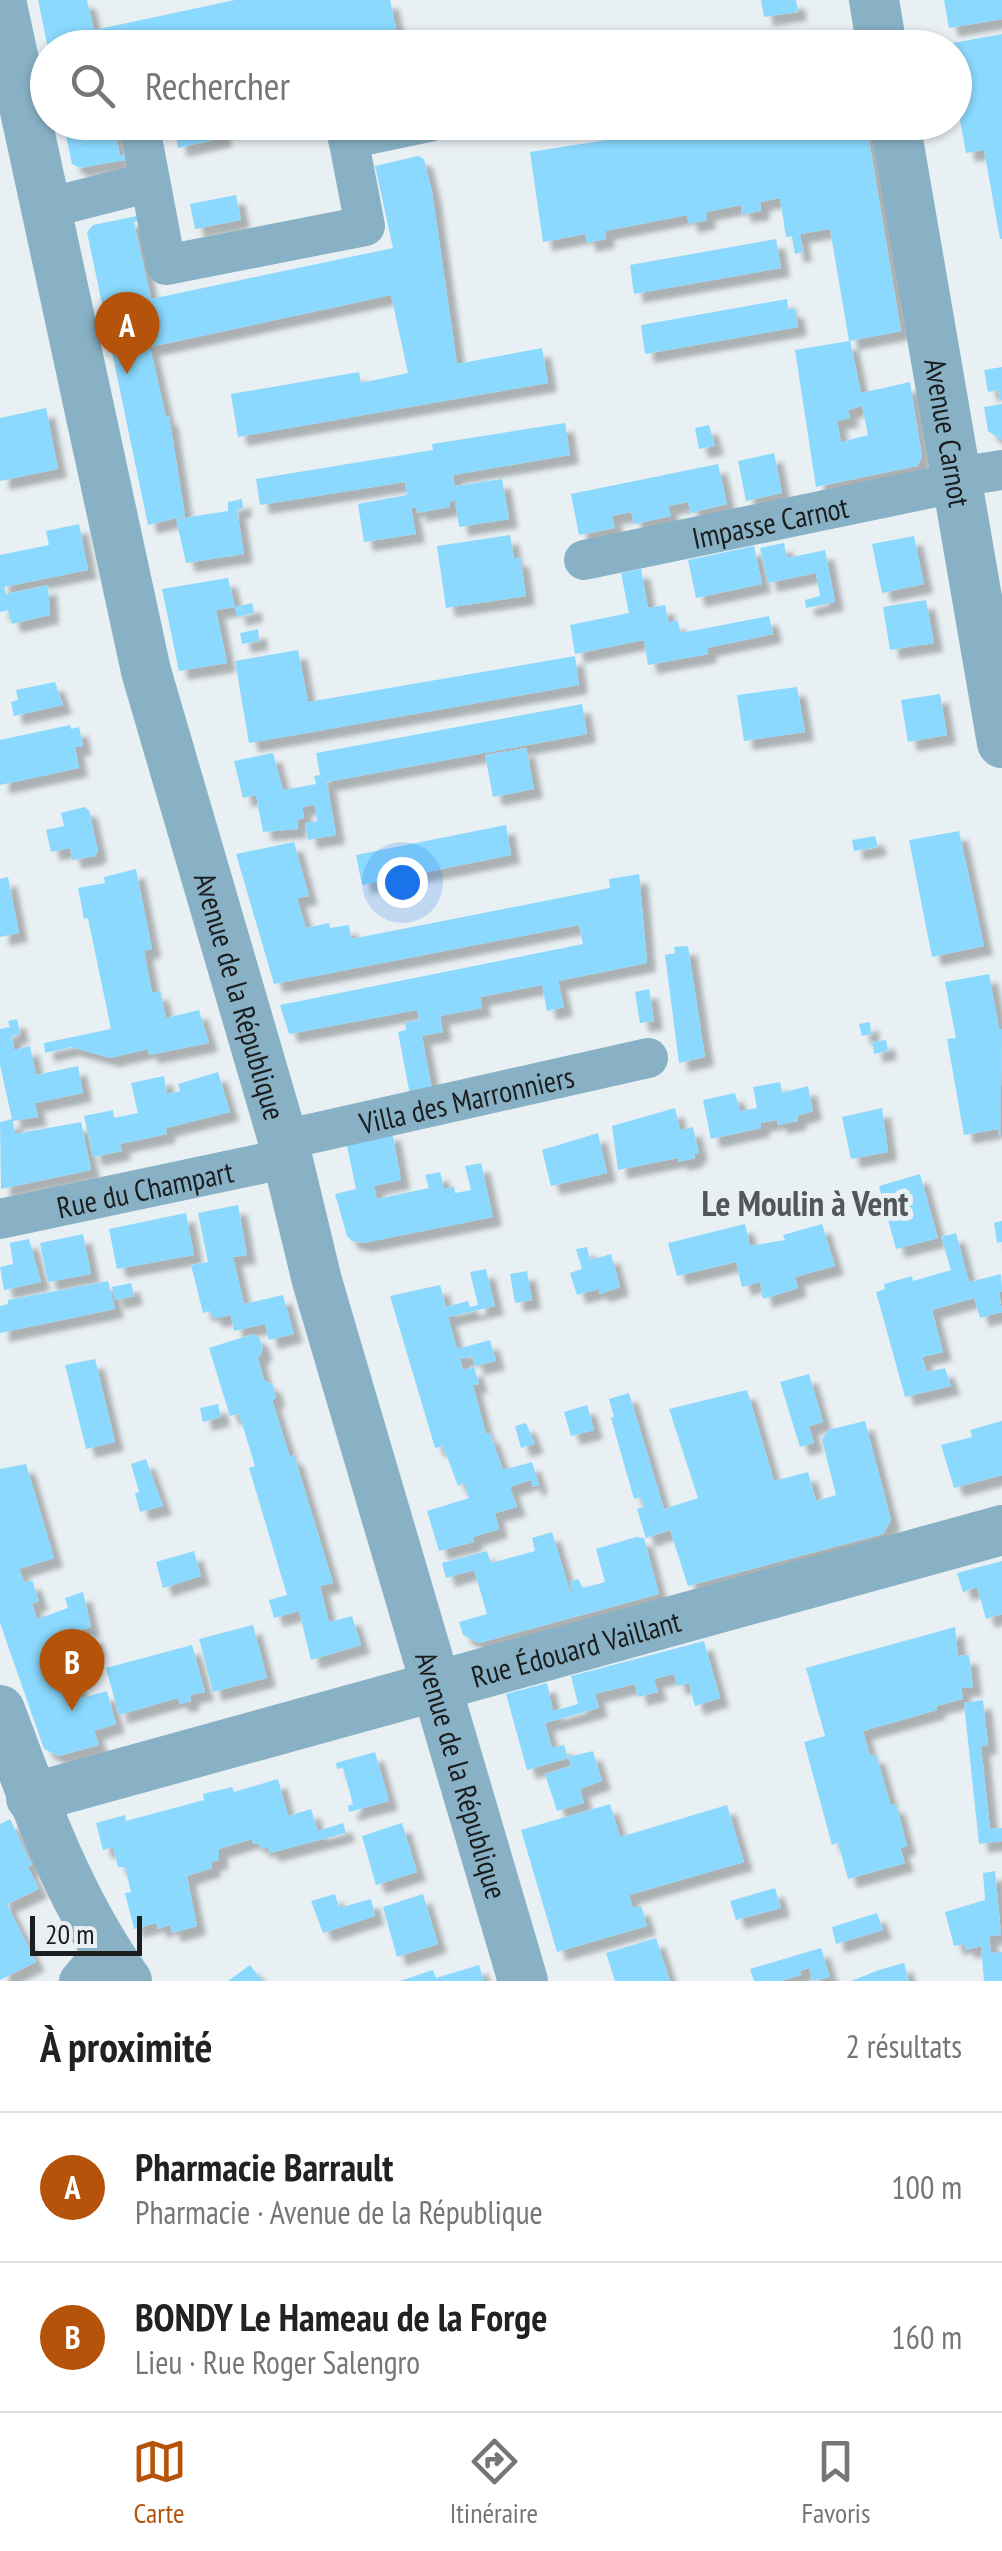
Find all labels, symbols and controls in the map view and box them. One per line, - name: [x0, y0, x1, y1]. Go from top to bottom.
- search box: [30, 30, 972, 140]
- icon: search: [65, 58, 120, 113]
- text: Rechercher: [145, 61, 290, 110]
- pin: A: [94, 292, 160, 374]
- street label: Avenue Carnot: [917, 355, 981, 511]
- street label: Impasse Carnot: [688, 486, 852, 557]
- your location: [377, 857, 428, 908]
- street label: Avenue de la République: [186, 868, 296, 1124]
- street label: Villa des Marronniers: [354, 1056, 577, 1142]
- street label: Rue du Champart: [53, 1151, 237, 1226]
- district label: Le Moulin à Vent: [702, 1180, 908, 1226]
- street label: Rue Édouard Vaillant: [467, 1600, 685, 1695]
- pin: B: [40, 1628, 104, 1711]
- street label: Avenue de la République: [408, 1647, 517, 1903]
- scale bar: [30, 1911, 142, 1956]
- text: 20 m: [45, 1915, 94, 1952]
- text: À proximité: [40, 2019, 212, 2074]
- text: 2 résultats: [845, 2025, 962, 2067]
- text: Pharmacie Barrault: [135, 2142, 393, 2191]
- text: A: [64, 2166, 81, 2208]
- text: 100 m: [891, 2166, 962, 2208]
- text: Pharmacie · Avenue de la République: [135, 2191, 543, 2233]
- text: BONDY Le Hameau de la Forge: [135, 2292, 547, 2341]
- text: B: [65, 2316, 80, 2358]
- text: 160 m: [891, 2316, 962, 2358]
- text: Lieu · Rue Roger Salengro: [135, 2341, 420, 2383]
- tab: Carte: [132, 2434, 187, 2531]
- tab: Itinéraire: [450, 2434, 538, 2531]
- tab: Favoris: [801, 2434, 870, 2531]

